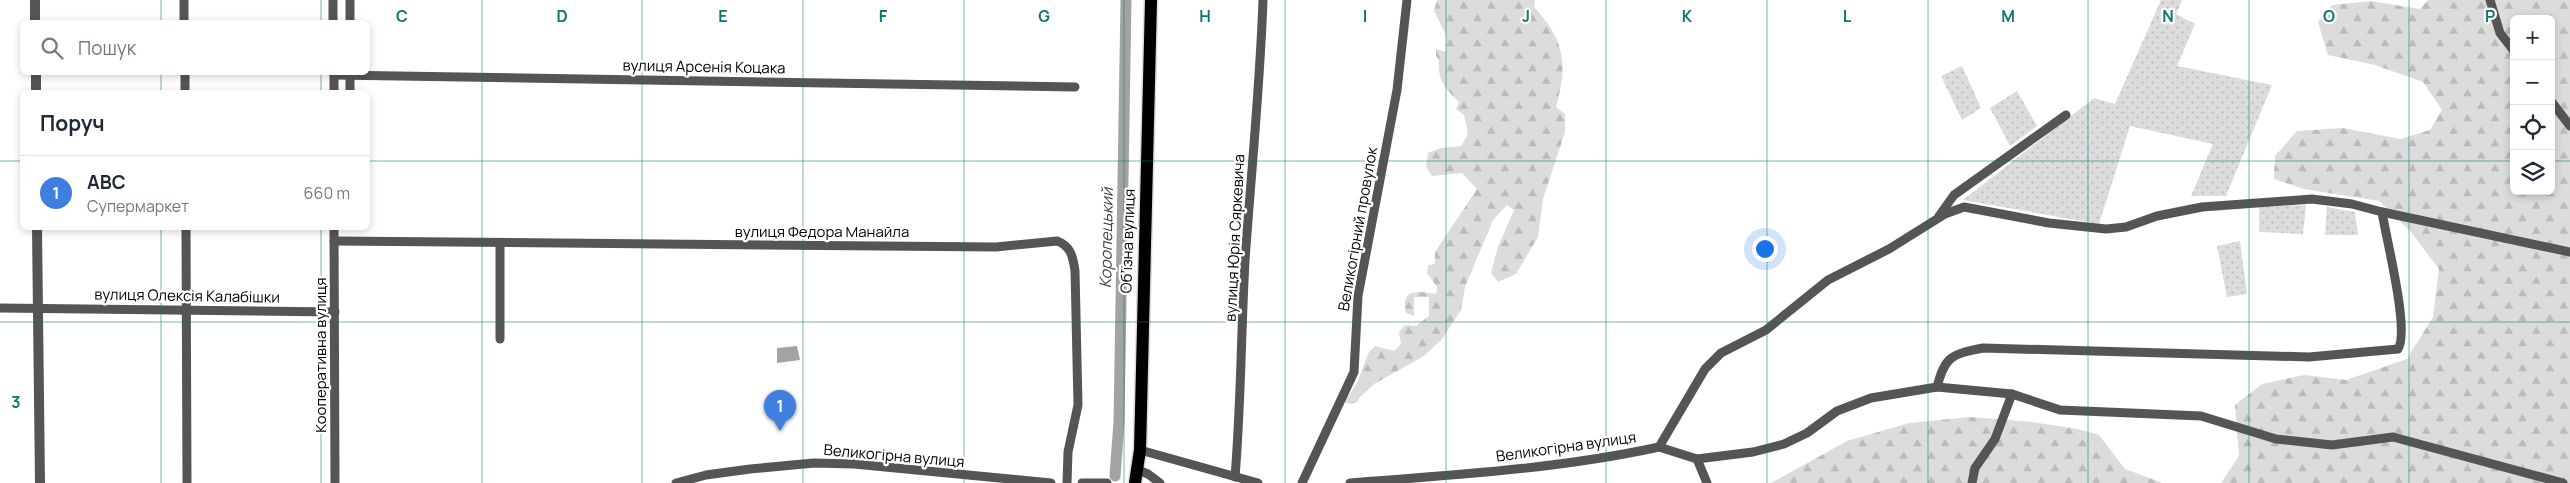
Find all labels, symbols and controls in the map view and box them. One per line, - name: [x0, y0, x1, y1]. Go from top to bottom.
- text: C: [396, 5, 408, 27]
- text: D: [556, 5, 568, 27]
- text: E: [718, 5, 728, 27]
- text: F: [879, 5, 888, 27]
- text: G: [1038, 5, 1050, 27]
- text: H: [1199, 5, 1211, 27]
- text: I: [1363, 5, 1367, 27]
- text: J: [1522, 5, 1530, 27]
- text: K: [1682, 5, 1693, 27]
- text: L: [1843, 5, 1852, 27]
- text: M: [2001, 5, 2015, 27]
- text: N: [2162, 5, 2174, 27]
- text: O: [2323, 5, 2335, 27]
- text: P: [2485, 5, 2495, 27]
- map controls: [2510, 15, 2555, 195]
- button: +: [2510, 15, 2555, 60]
- search box: [20, 20, 370, 75]
- icon: search: [38, 34, 66, 62]
- text: Пошук: [78, 35, 136, 61]
- street label: вулиця Арсенія Коцака: [622, 55, 786, 78]
- button: −: [2510, 60, 2555, 105]
- button: locate: [2510, 105, 2555, 150]
- text: Поруч: [40, 109, 105, 137]
- street label: Великогірний провулок: [1333, 145, 1382, 313]
- button: layers: [2510, 150, 2555, 195]
- street label: вулиця Юрія Сяркевича: [1220, 154, 1249, 322]
- text: АВС: [87, 169, 126, 195]
- text: 1: [52, 182, 60, 204]
- text: 660 m: [304, 182, 350, 204]
- water label: Коропецький: [1094, 186, 1118, 288]
- street label: Обʼїзна вулиця: [1115, 188, 1140, 294]
- text: Супермаркет: [87, 195, 189, 217]
- street label: вулиця Федора Манайла: [735, 221, 909, 242]
- your location: [1752, 236, 1778, 262]
- street label: Кооперативна вулиця: [310, 277, 331, 433]
- street label: вулиця Олексія Калабішки: [94, 283, 280, 308]
- pin: 1: [764, 390, 796, 431]
- text: 3: [11, 391, 21, 413]
- street label: Великогірна вулиця: [1495, 426, 1637, 467]
- street label: Великогірна вулиця: [823, 439, 965, 472]

